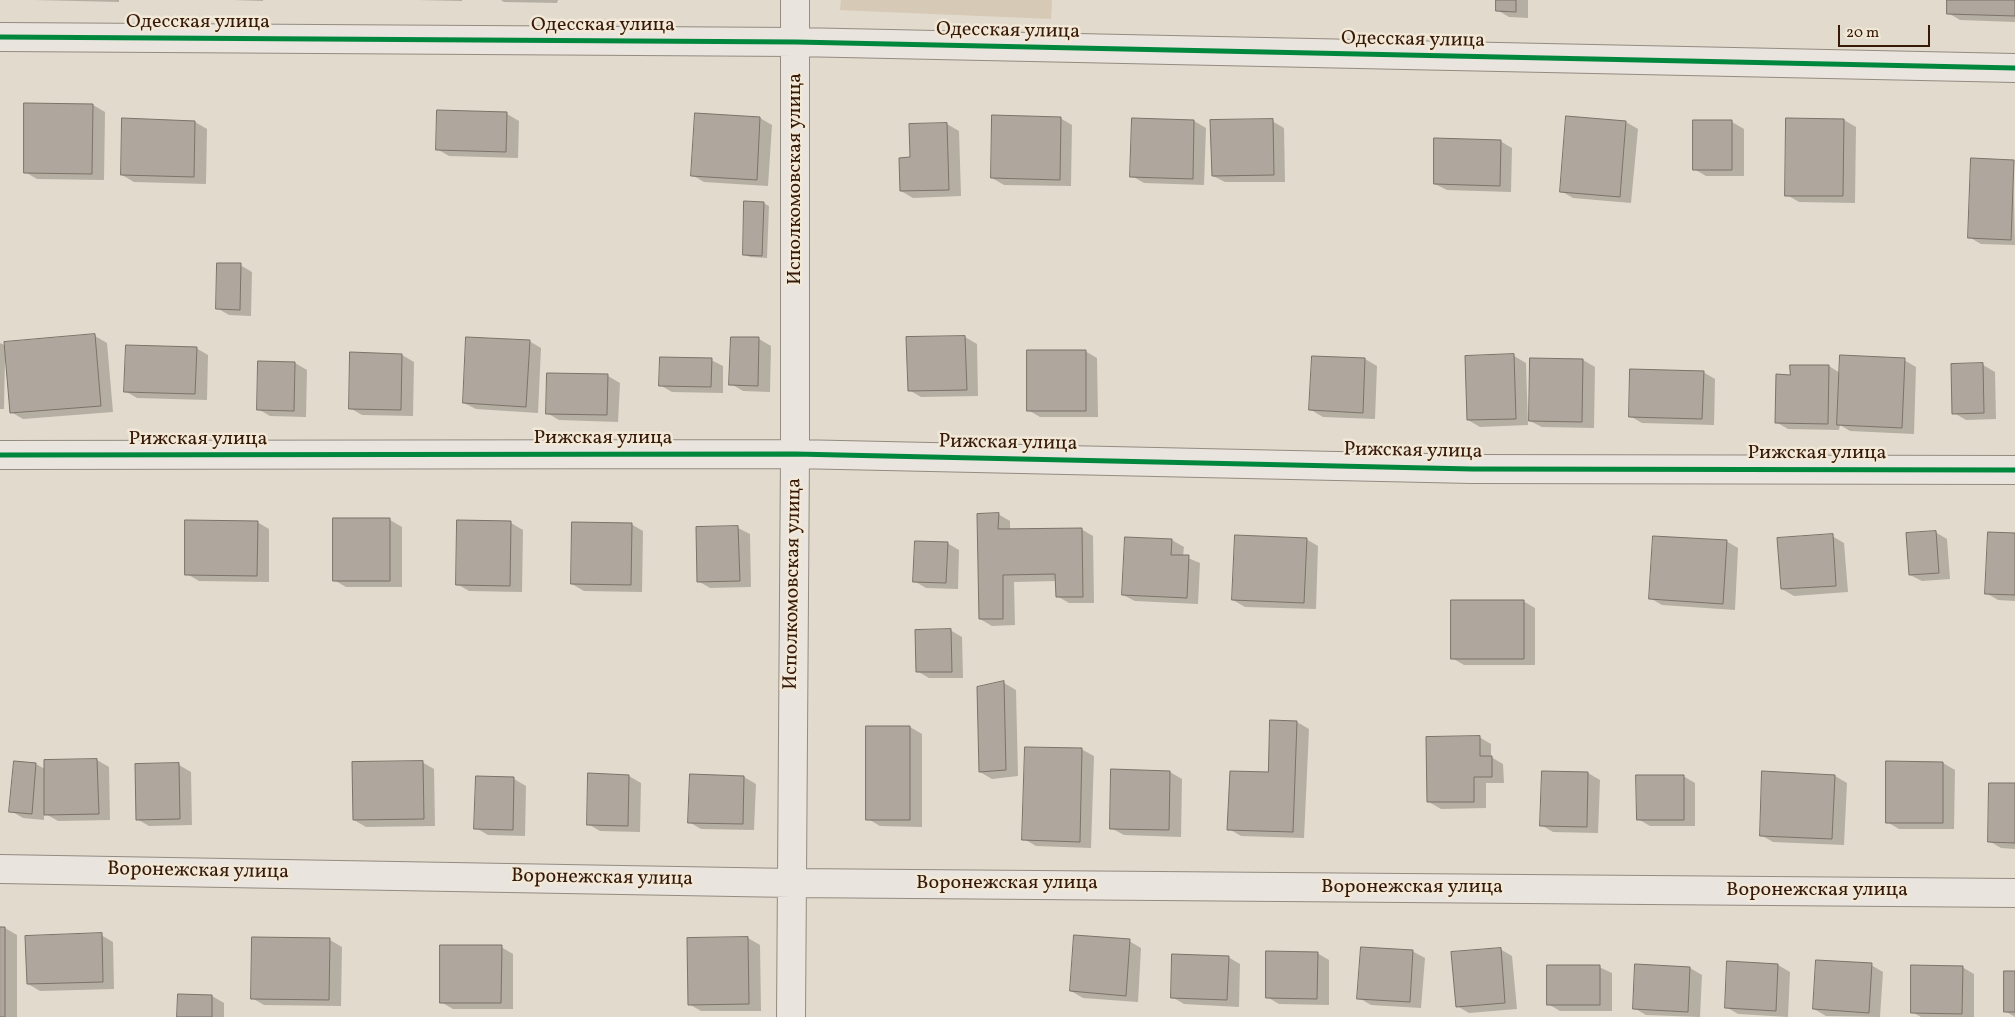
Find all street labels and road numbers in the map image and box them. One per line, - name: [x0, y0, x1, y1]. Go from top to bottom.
- street label: Одесская улица: [126, 11, 270, 35]
- street label: Одесская улица: [531, 14, 675, 38]
- street label: Одесская улица: [936, 19, 1080, 45]
- street label: Одесская улица: [1341, 28, 1485, 54]
- street label: Исполкомовская улица: [784, 73, 808, 285]
- street label: Рижская улица: [533, 427, 673, 451]
- street label: Рижская улица: [128, 428, 268, 452]
- street label: Рижская улица: [938, 431, 1078, 457]
- street label: Рижская улица: [1343, 439, 1483, 465]
- street label: Рижская улица: [1747, 442, 1887, 466]
- street label: Исполкомовская улица: [780, 478, 808, 690]
- street label: Воронежская улица: [107, 858, 289, 886]
- street label: Воронежская улица: [511, 865, 693, 893]
- street label: Воронежская улица: [916, 872, 1098, 896]
- street label: Воронежская улица: [1321, 876, 1503, 900]
- street label: Воронежская улица: [1726, 879, 1908, 903]

